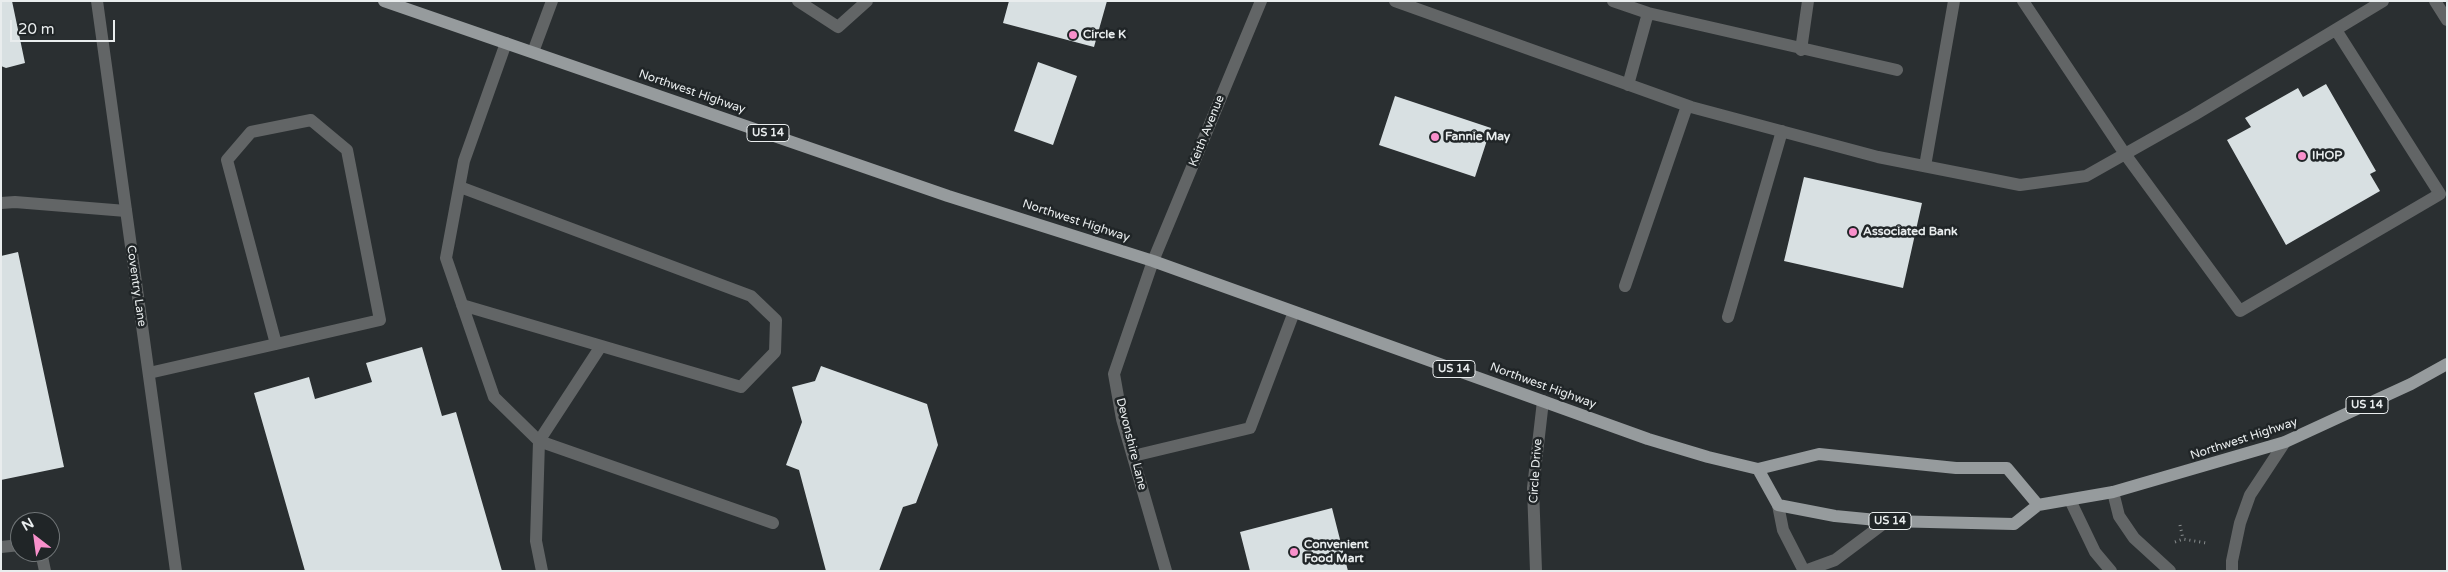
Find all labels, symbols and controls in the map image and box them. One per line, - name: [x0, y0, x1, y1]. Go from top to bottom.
- scale bar: [12, 10, 118, 42]
- text: 20 m: [18, 20, 55, 38]
- place label: Circle K: [1083, 28, 1126, 42]
- marker: Circle K: [1067, 29, 1079, 41]
- street label: Northwest Highway: [637, 67, 747, 117]
- street label: Keith Avenue: [1186, 93, 1228, 169]
- road number: US 14: [747, 125, 789, 142]
- place label: Fannie May: [1445, 130, 1510, 144]
- marker: Fannie May: [1429, 131, 1441, 143]
- place label: IHOP: [2312, 149, 2342, 163]
- marker: IHOP: [2296, 150, 2308, 162]
- street label: Northwest Highway: [1021, 197, 1131, 245]
- place label: Associated Bank: [1863, 225, 1958, 239]
- marker: Associated Bank: [1847, 226, 1859, 238]
- street label: Coventry Lane: [123, 244, 149, 328]
- road number: US 14: [1433, 360, 1475, 378]
- street label: Northwest Highway: [1488, 360, 1598, 412]
- street label: Devonshire Lane: [1113, 396, 1149, 492]
- road number: US 14: [2346, 396, 2388, 414]
- street label: Northwest Highway: [2189, 415, 2299, 463]
- street label: Circle Drive: [1527, 438, 1545, 504]
- north arrow: [10, 512, 60, 562]
- road number: US 14: [1869, 512, 1911, 530]
- text: N: [19, 514, 37, 535]
- place label: Convenient Food Mart: [1304, 538, 1369, 566]
- marker: Convenient Food Mart: [1288, 546, 1300, 558]

